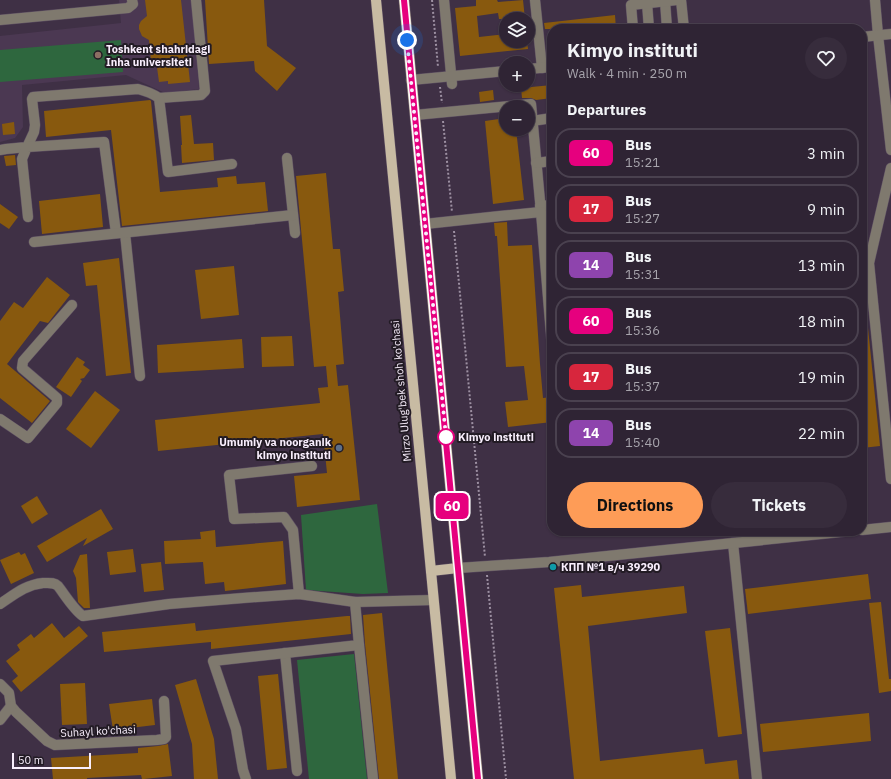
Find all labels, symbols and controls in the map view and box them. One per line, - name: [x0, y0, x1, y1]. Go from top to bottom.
- map controls: [499, 12, 535, 136]
- button: layers: [499, 12, 535, 48]
- your location: [397, 30, 417, 50]
- button: heart: [805, 37, 847, 79]
- text: Kimyo instituti: [567, 38, 698, 62]
- place label: Toshkent shahridagi Inha universiteti: [106, 42, 210, 69]
- marker: Toshkent shahridagi Inha universiteti: [93, 50, 103, 60]
- button: +: [499, 56, 535, 92]
- text: Walk · 4 min · 250 m: [567, 65, 687, 82]
- button: −: [499, 100, 535, 136]
- text: Departures: [567, 100, 646, 119]
- text: Bus: [625, 135, 652, 154]
- text: 60: [583, 144, 599, 162]
- text: 3 min: [807, 144, 845, 163]
- text: 15:21: [625, 154, 660, 171]
- text: Bus: [625, 191, 652, 210]
- text: 17: [583, 200, 599, 218]
- text: 9 min: [807, 200, 845, 219]
- text: 15:27: [625, 210, 660, 227]
- text: Bus: [625, 247, 652, 266]
- text: 14: [583, 256, 599, 274]
- text: 13 min: [798, 256, 845, 275]
- text: 15:31: [625, 266, 660, 283]
- text: Bus: [625, 303, 652, 322]
- text: 60: [583, 312, 599, 330]
- text: 18 min: [798, 312, 845, 331]
- street label: Mirzo Ulug'bek shoh ko'chasi: [388, 320, 414, 462]
- text: 15:36: [625, 322, 660, 339]
- text: Bus: [625, 359, 652, 378]
- text: 17: [583, 368, 599, 386]
- text: 19 min: [798, 368, 845, 387]
- text: 15:37: [625, 378, 660, 395]
- text: Bus: [625, 415, 652, 434]
- text: 14: [583, 424, 599, 442]
- text: 22 min: [798, 424, 845, 443]
- marker: Kimyo instituti: [437, 428, 455, 446]
- place label: Kimyo instituti: [458, 430, 534, 444]
- text: 15:40: [625, 434, 660, 451]
- place label: Umumiy va noorganik kimyo instituti: [219, 435, 332, 462]
- marker: Umumiy va noorganik kimyo instituti: [334, 443, 344, 453]
- button: Directions: [567, 482, 703, 528]
- button: Tickets: [711, 482, 847, 528]
- line badge: 60: [434, 493, 470, 519]
- text: 60: [444, 497, 460, 515]
- place label: КПП №1 в/ч 39290: [561, 560, 661, 574]
- marker: КПП №1 в/ч 39290: [548, 562, 558, 572]
- street label: Suhayl ko'chasi: [60, 722, 136, 740]
- scale bar: [12, 751, 91, 770]
- text: 50 m: [18, 753, 43, 767]

